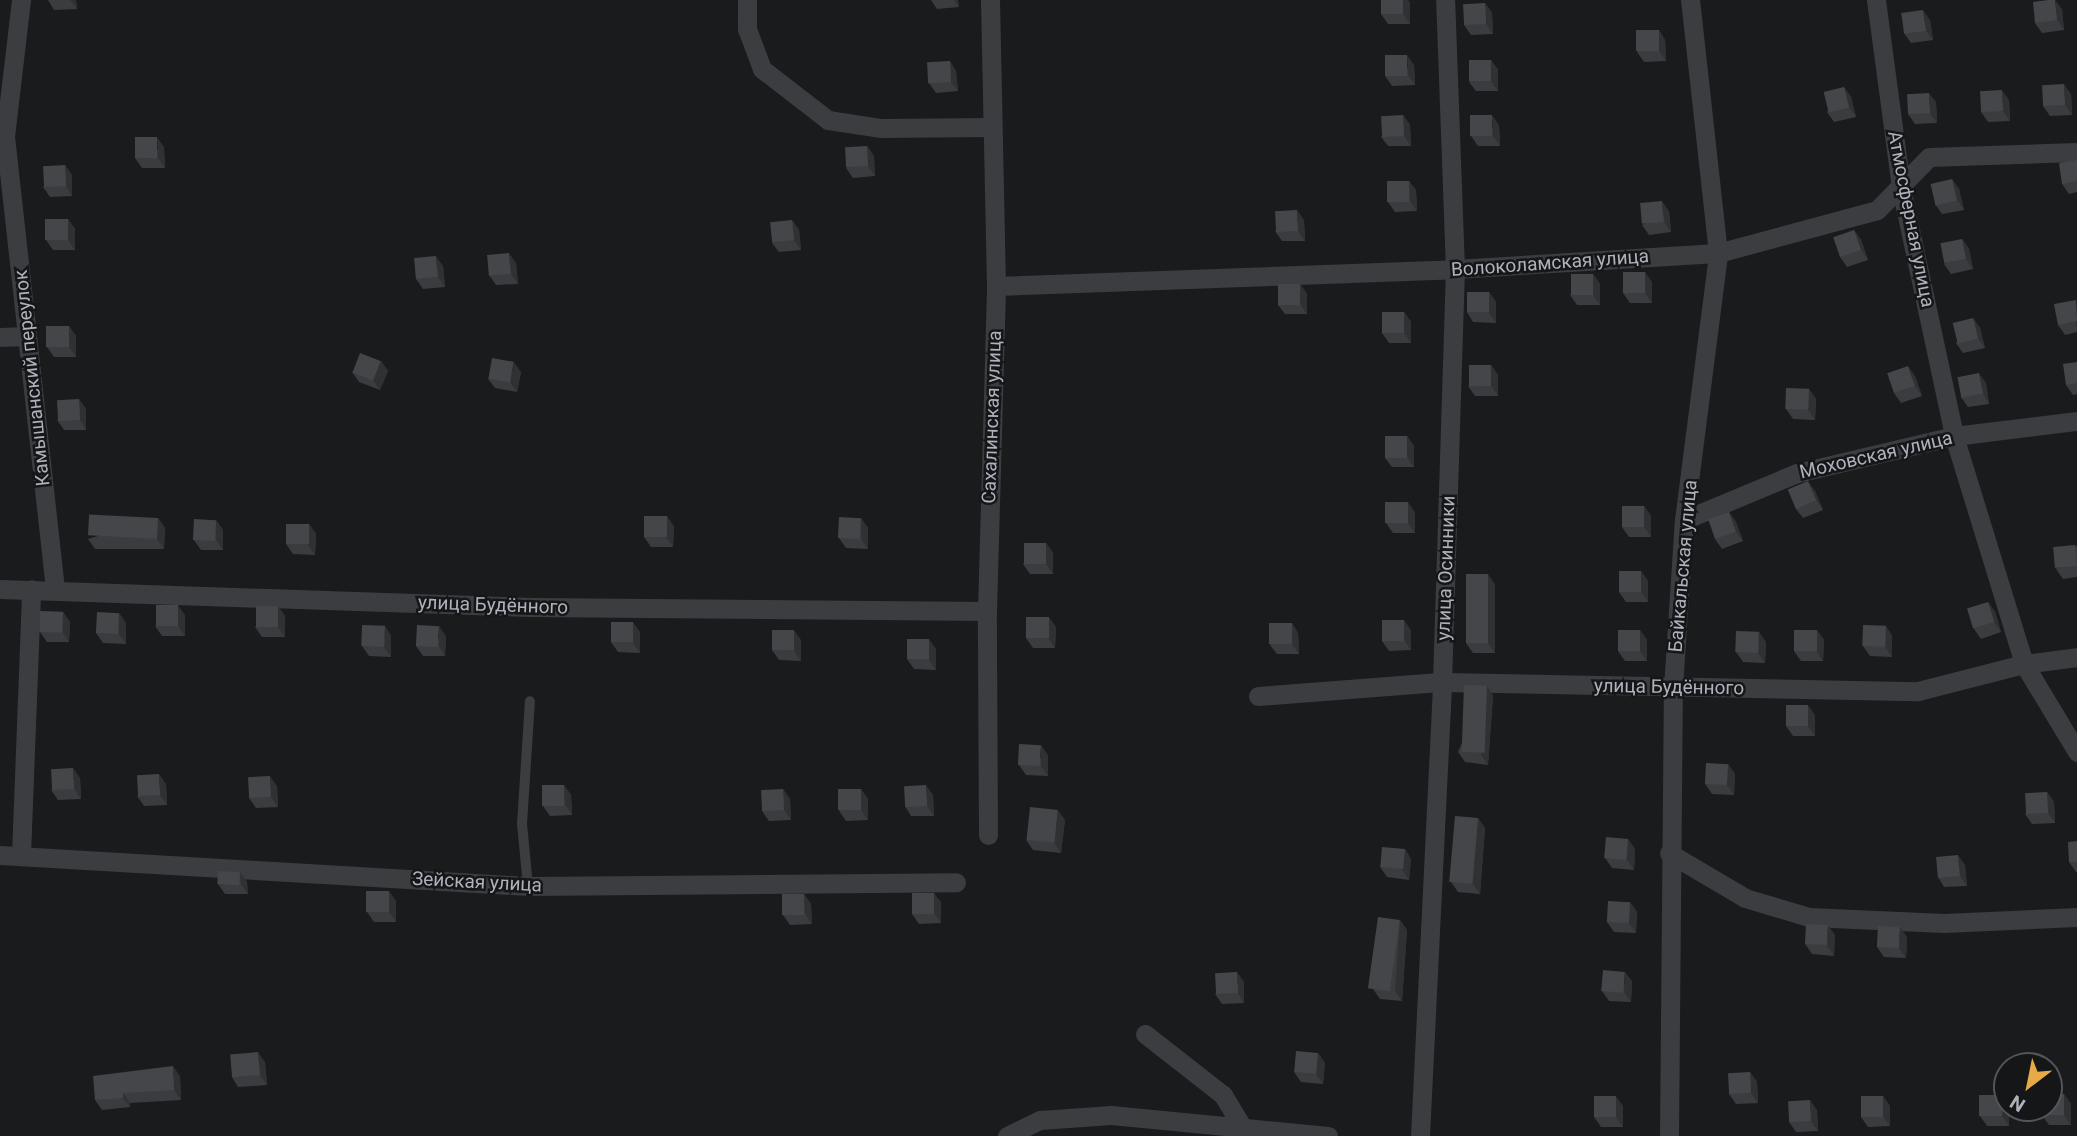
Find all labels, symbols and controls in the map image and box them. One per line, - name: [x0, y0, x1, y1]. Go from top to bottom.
- street label: Атмосферная улица: [1883, 129, 1939, 309]
- street label: Волоколамская улица: [1450, 245, 1650, 281]
- street label: Камышанский переулок: [9, 269, 55, 487]
- street label: Сахалинская улица: [978, 330, 1006, 504]
- street label: Моховская улица: [1797, 426, 1955, 484]
- street label: Байкальская улица: [1664, 479, 1702, 653]
- street label: улица Осинники: [1432, 495, 1460, 641]
- street label: улица Будённого: [418, 591, 568, 619]
- street label: улица Будённого: [1594, 674, 1744, 700]
- street label: Зейская улица: [411, 867, 543, 897]
- north arrow: [1993, 1052, 2063, 1122]
- text: N: [2006, 1090, 2029, 1117]

